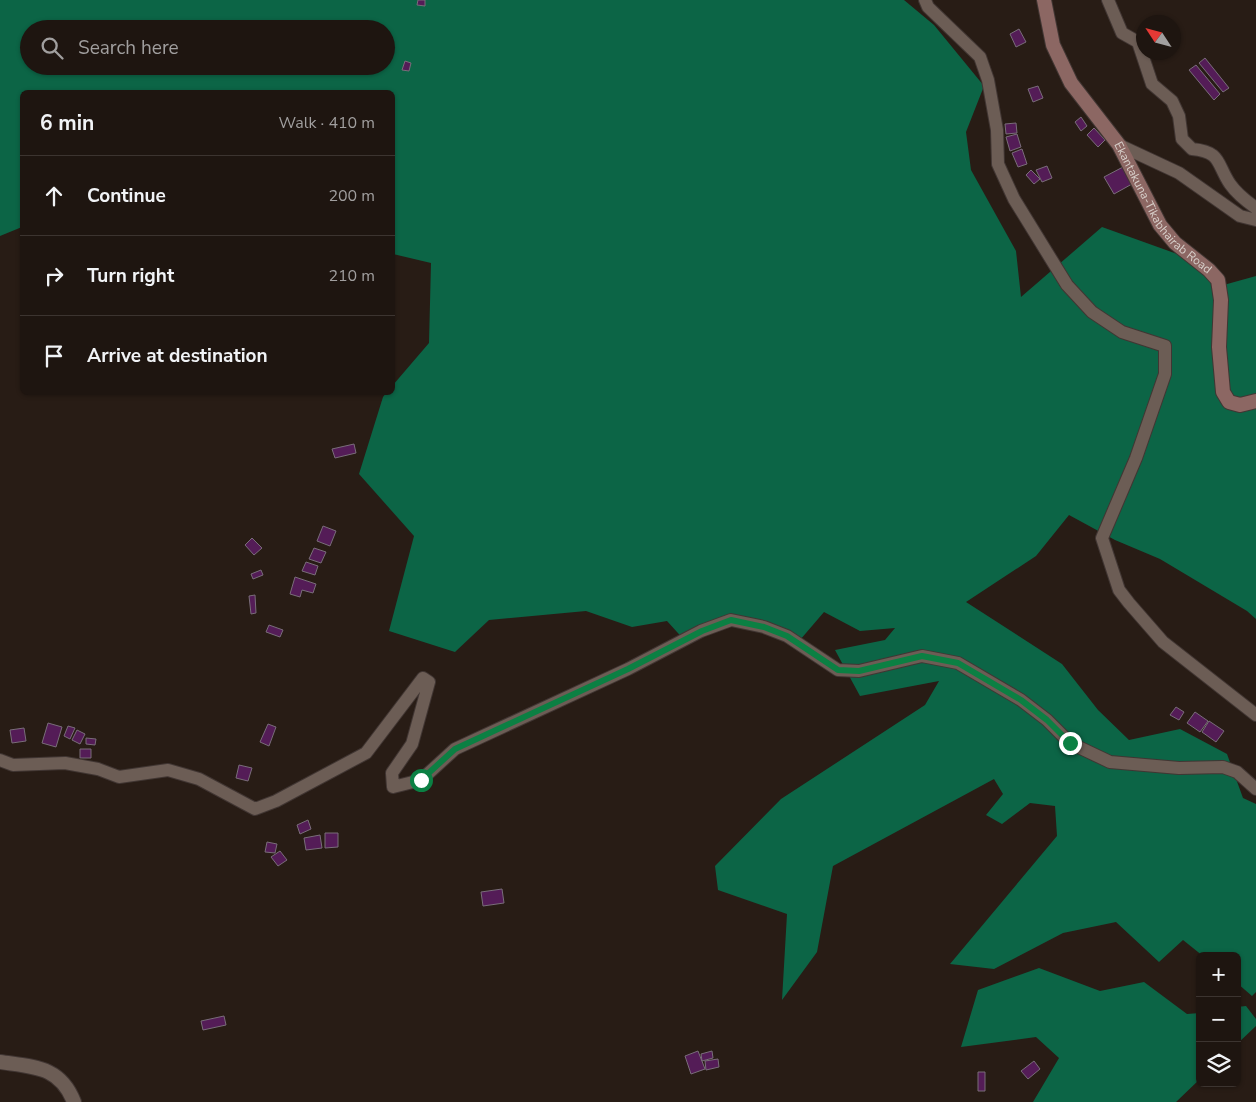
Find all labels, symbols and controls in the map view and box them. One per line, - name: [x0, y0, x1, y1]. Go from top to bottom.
- north arrow: [1136, 15, 1181, 60]
- search box: [20, 20, 395, 75]
- icon: search: [38, 34, 66, 62]
- text: Search here: [78, 35, 179, 61]
- text: 6 min: [40, 109, 94, 137]
- text: Walk · 410 m: [279, 112, 375, 134]
- street label: Ekantakuna-Tikabhairab Road: [1111, 139, 1215, 277]
- icon: ahead: [40, 182, 68, 210]
- text: Continue: [87, 183, 166, 209]
- text: 200 m: [328, 185, 375, 207]
- icon: right: [40, 262, 68, 290]
- text: Turn right: [87, 263, 174, 289]
- text: 210 m: [328, 265, 375, 287]
- icon: arrive: [40, 342, 68, 370]
- text: Arrive at destination: [87, 343, 268, 369]
- route end: [1059, 732, 1082, 755]
- route start: [410, 769, 433, 792]
- map controls: [1196, 952, 1241, 1087]
- button: +: [1196, 952, 1241, 997]
- button: −: [1196, 997, 1241, 1042]
- button: layers: [1196, 1042, 1241, 1087]

